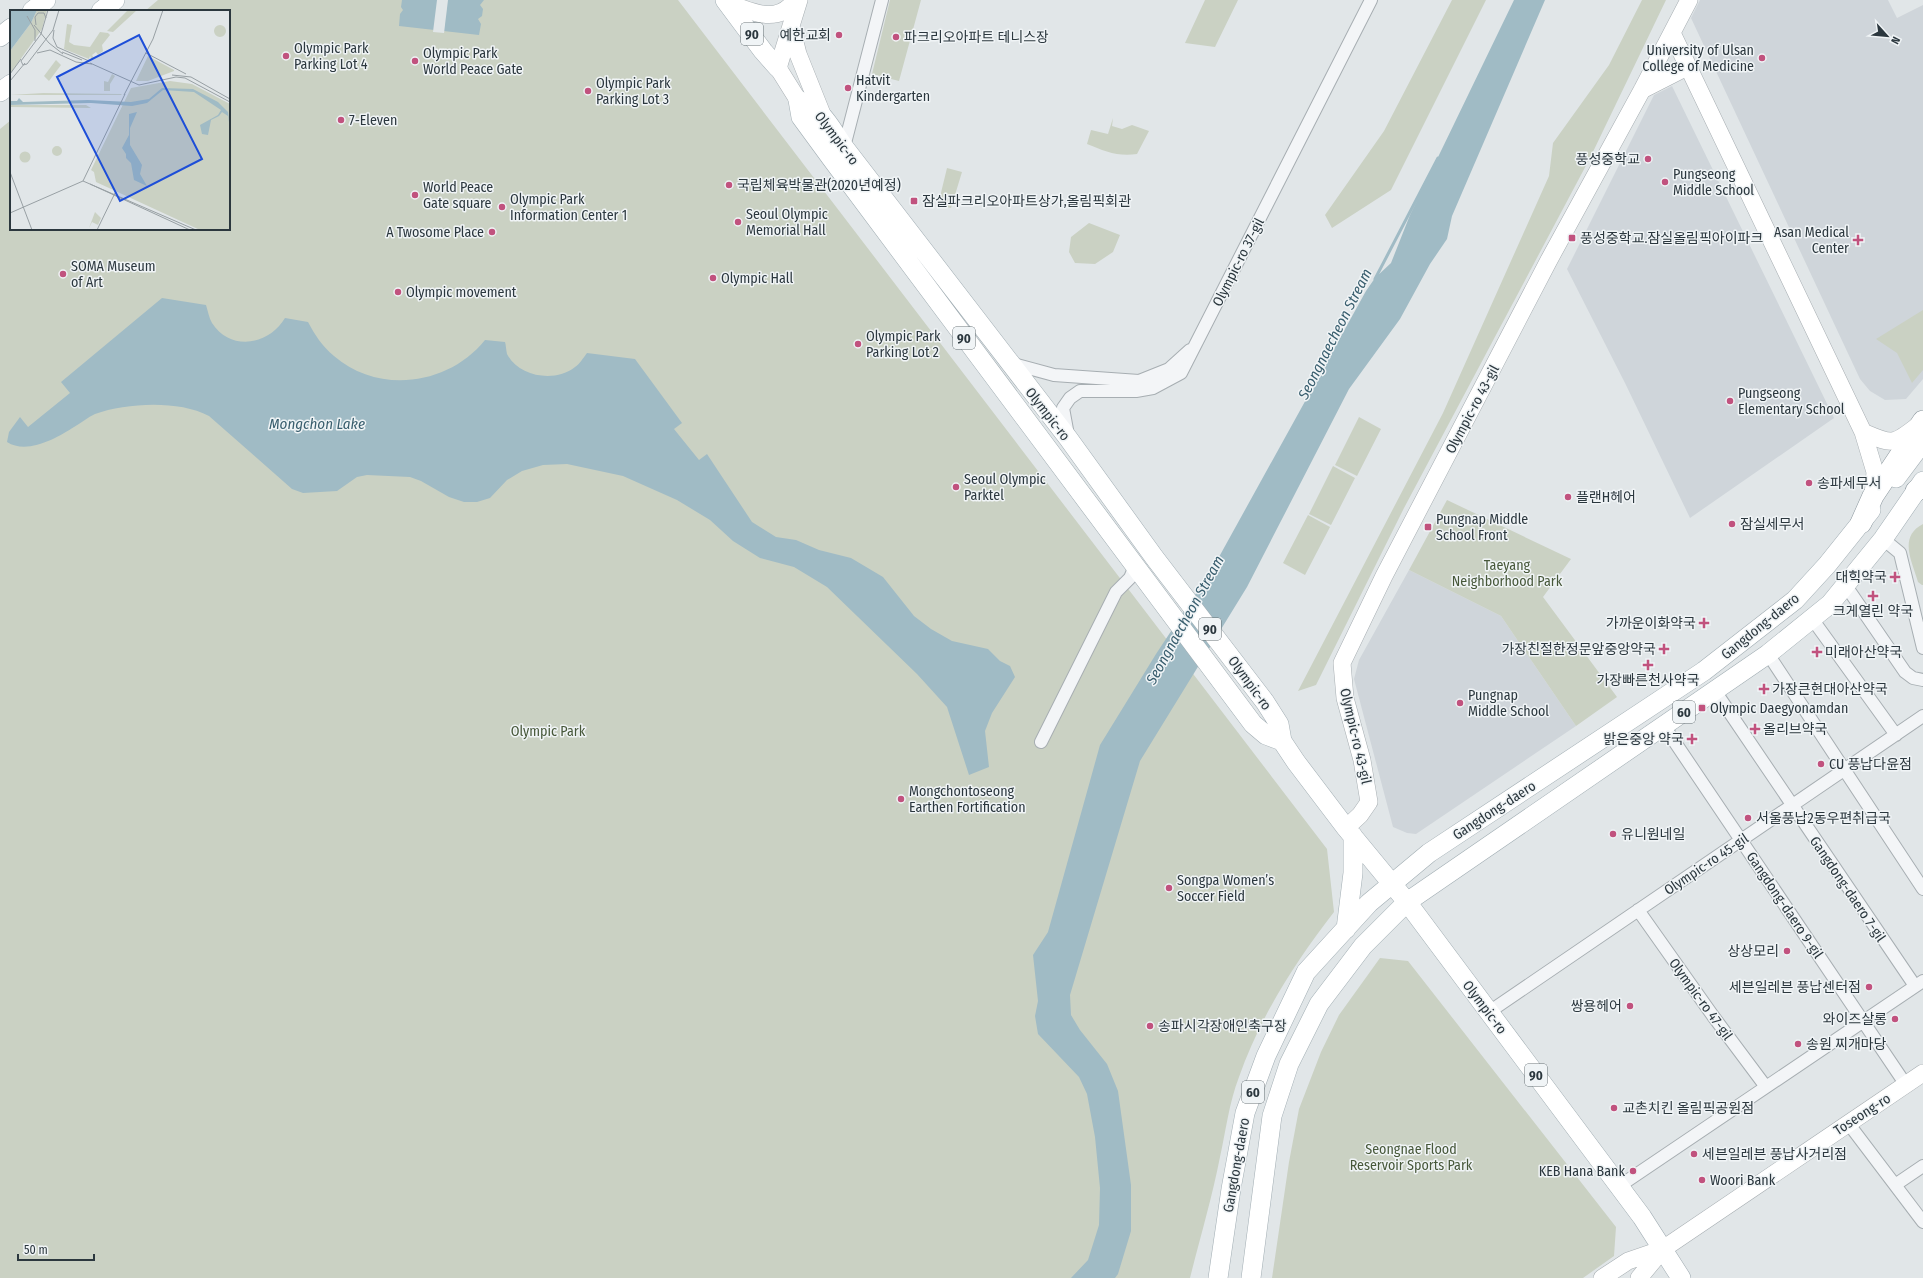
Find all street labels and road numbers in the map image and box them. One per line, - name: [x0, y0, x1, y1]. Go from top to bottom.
- road number: 90: [741, 23, 763, 45]
- street label: Olympic-ro: [811, 108, 862, 168]
- street label: Olympic-ro 37-gil: [1209, 215, 1268, 309]
- road number: 90: [953, 327, 975, 349]
- street label: Olympic-ro 43-gil: [1442, 362, 1503, 456]
- street label: Olympic-ro: [1022, 384, 1074, 444]
- street label: Gangdong-daero: [1718, 590, 1803, 663]
- road number: 90: [1199, 618, 1221, 640]
- street label: Olympic-ro: [1224, 653, 1275, 714]
- street label: Olympic-ro 43-gil: [1336, 687, 1375, 786]
- road number: 60: [1673, 701, 1695, 723]
- street label: Gangdong-daero: [1450, 777, 1539, 844]
- street label: Olympic-ro 45-gil: [1661, 830, 1752, 899]
- street label: Gangdong-daero 7-gil: [1806, 833, 1889, 945]
- street label: Gangdong-daero 9-gil: [1743, 849, 1827, 962]
- street label: Olympic-ro 47-gil: [1665, 955, 1736, 1044]
- street label: Olympic-ro: [1459, 977, 1510, 1037]
- road number: 90: [1525, 1064, 1547, 1086]
- road number: 60: [1242, 1081, 1264, 1103]
- street label: Toseong-ro: [1831, 1090, 1894, 1139]
- street label: Gangdong-daero: [1220, 1117, 1253, 1214]

